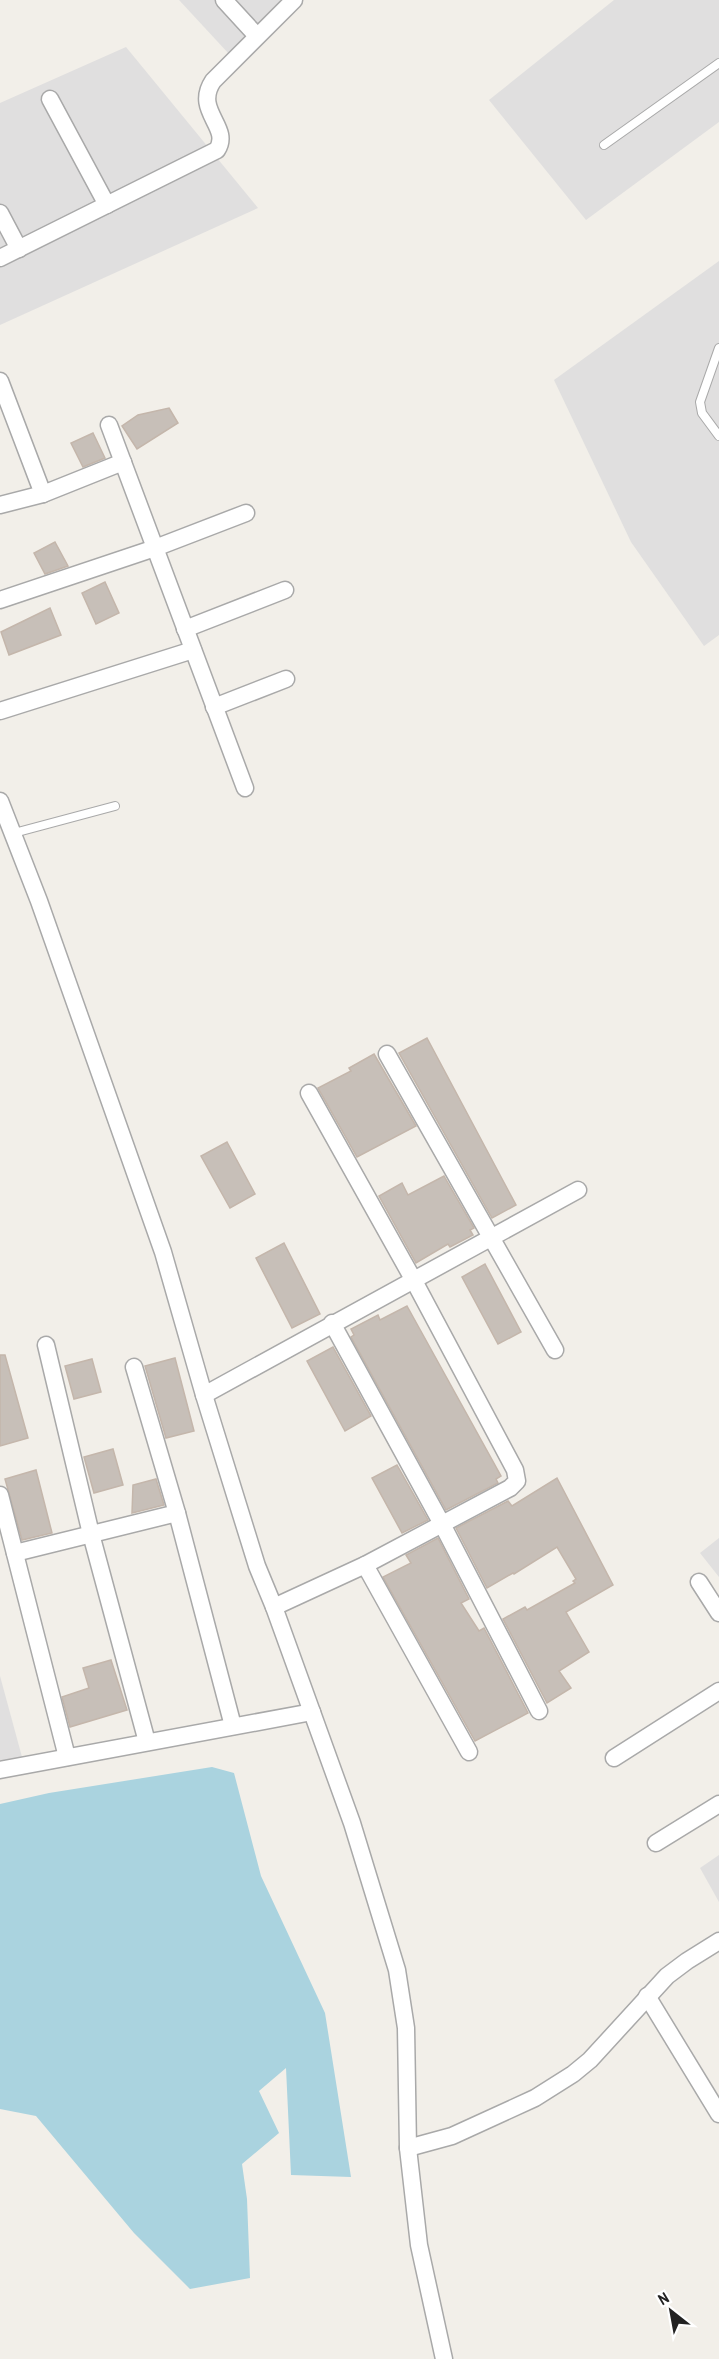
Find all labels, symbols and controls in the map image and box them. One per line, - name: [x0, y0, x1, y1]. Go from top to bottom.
- north arrow: [641, 2281, 701, 2341]
- text: N: [654, 2286, 673, 2310]

